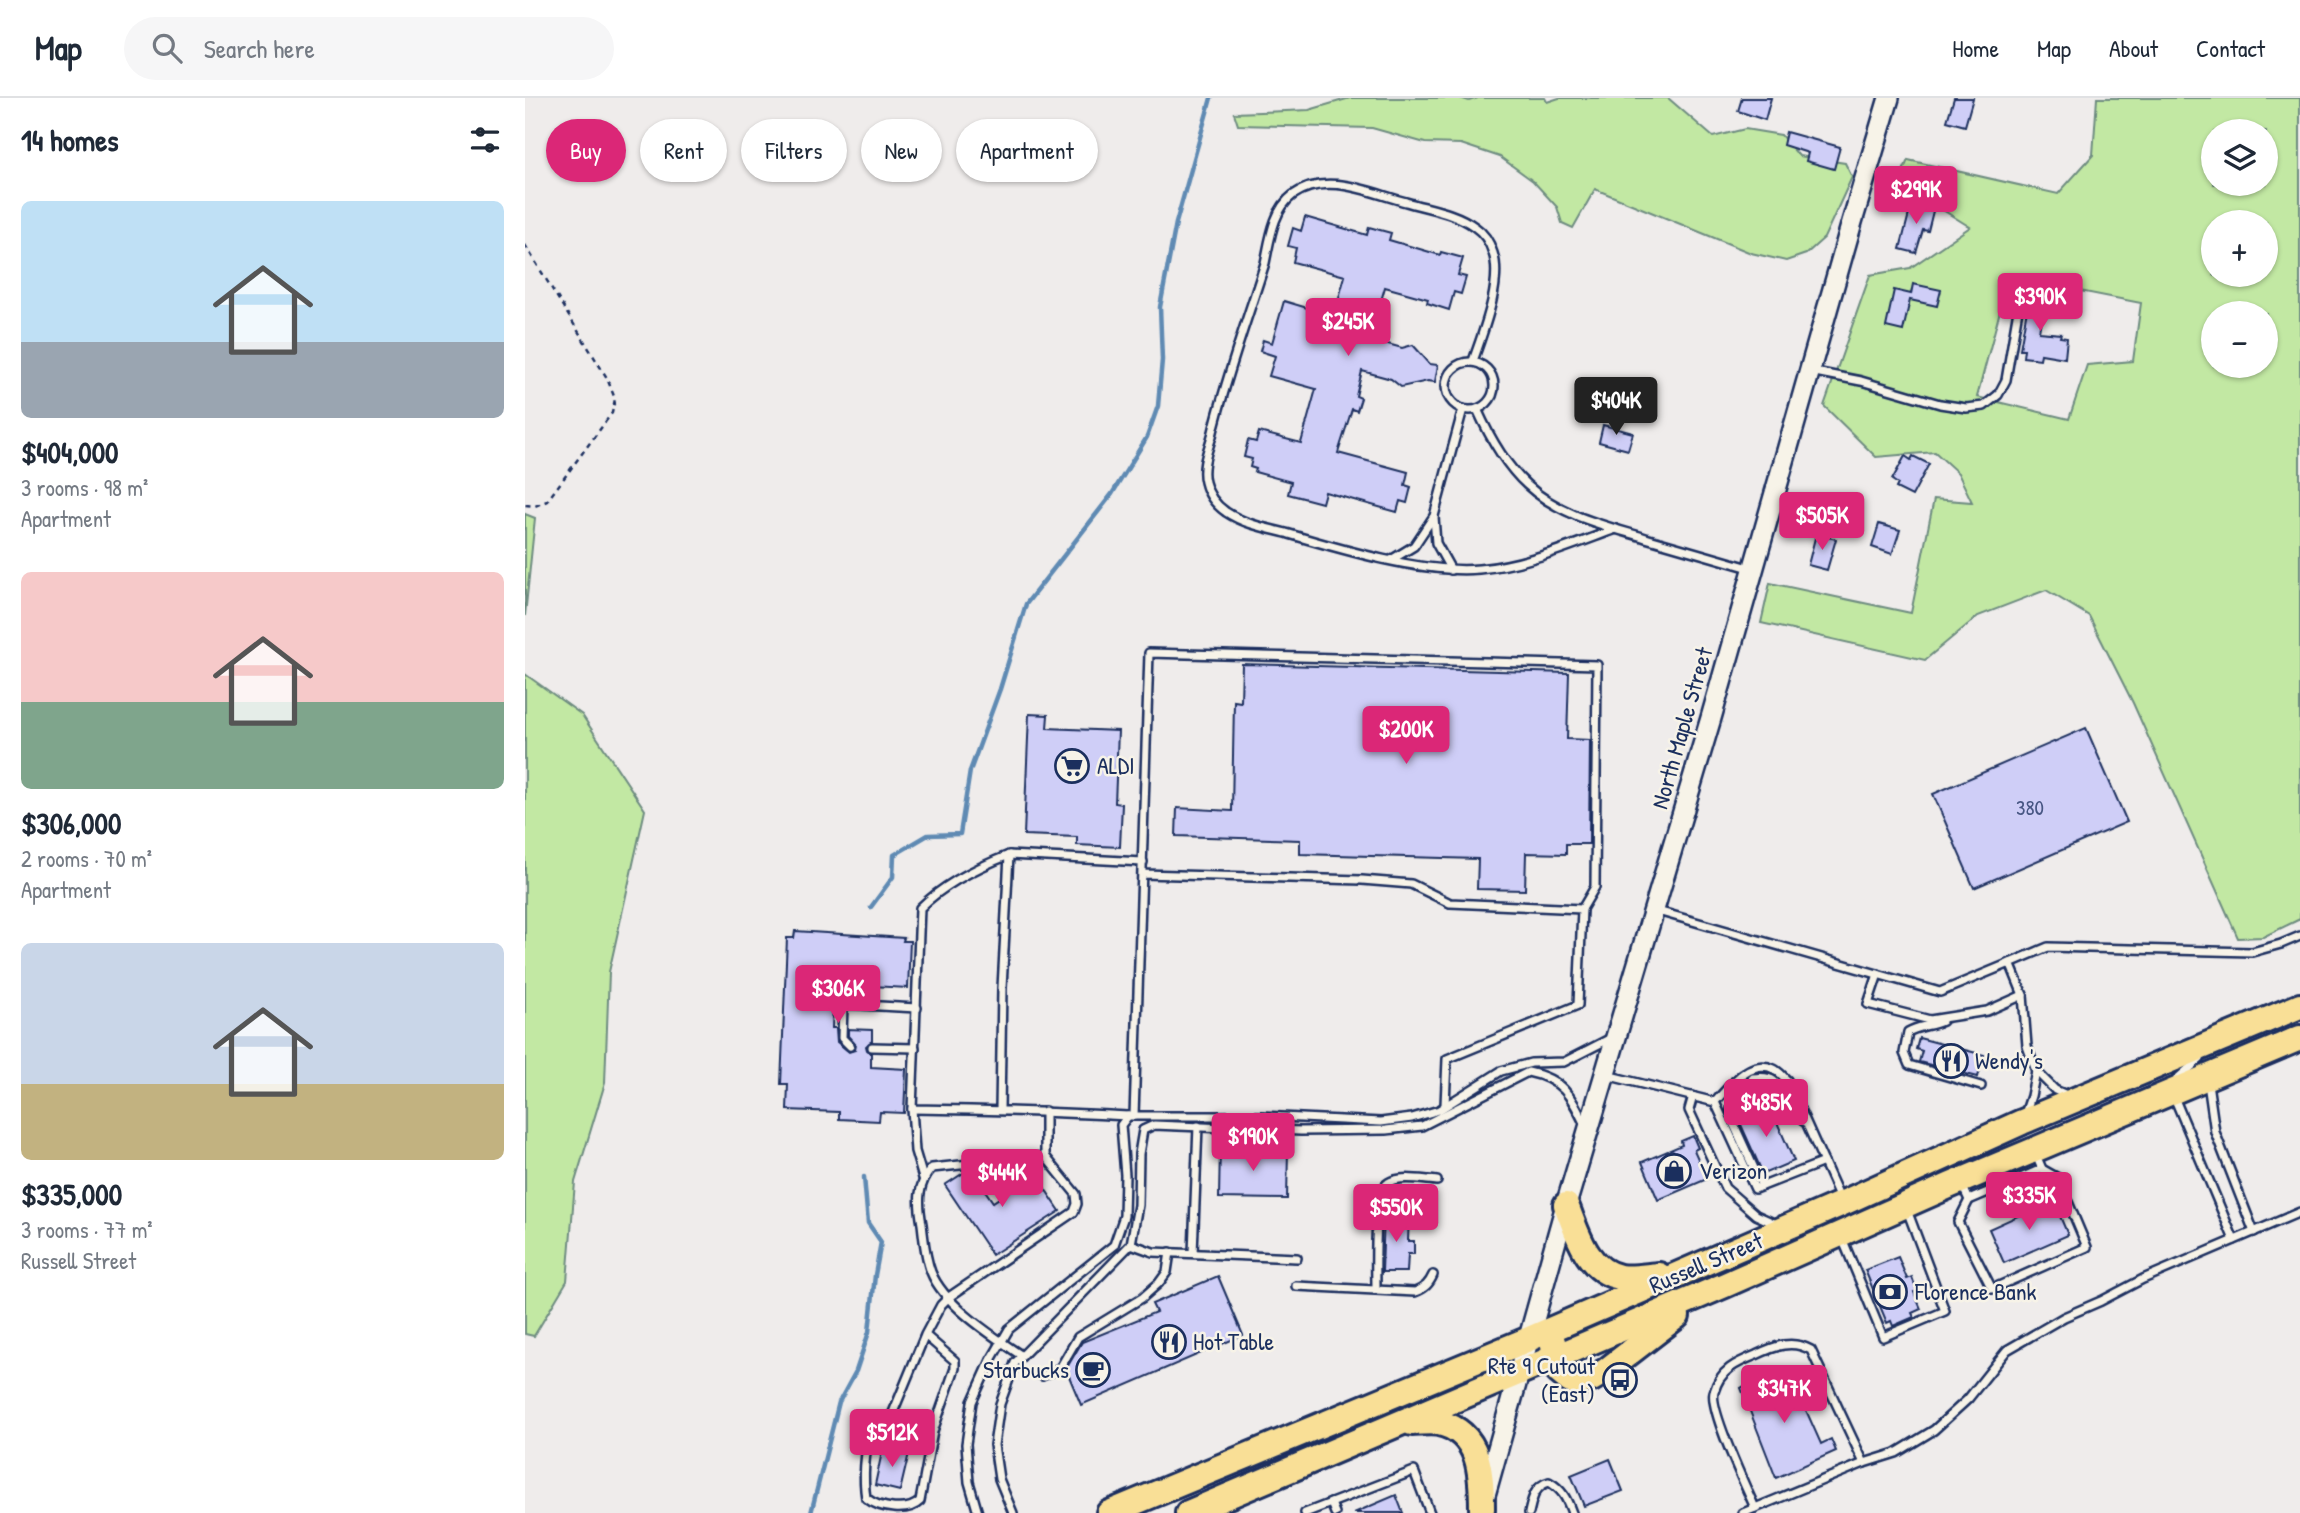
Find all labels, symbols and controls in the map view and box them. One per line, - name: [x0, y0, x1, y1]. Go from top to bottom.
- search box: [124, 17, 614, 80]
- text: Map: [35, 26, 82, 70]
- icon: search: [148, 29, 186, 67]
- text: Search here: [204, 31, 315, 66]
- text: Home: [1952, 32, 1999, 64]
- text: Map: [2037, 32, 2071, 64]
- text: About: [2109, 32, 2158, 64]
- text: Contact: [2196, 32, 2265, 64]
- chip: Buy: [546, 119, 626, 182]
- chip: Rent: [640, 119, 727, 182]
- chip: Filters: [741, 119, 847, 182]
- chip: New: [861, 119, 942, 182]
- chip: Apartment: [956, 119, 1098, 182]
- map controls: [2201, 119, 2278, 378]
- button: layers: [2201, 119, 2278, 196]
- text: 14 homes: [21, 120, 119, 160]
- icon: filters: [466, 121, 504, 159]
- pin: $299K: [1867, 166, 1965, 226]
- text: $299K: [1890, 173, 1942, 204]
- button: +: [2201, 210, 2278, 287]
- icon: home: [200, 247, 326, 373]
- pin: $390K: [1991, 274, 2089, 333]
- text: $390K: [2014, 280, 2066, 311]
- pin: $245K: [1299, 299, 1397, 358]
- button: −: [2201, 301, 2278, 378]
- text: $245K: [1322, 305, 1374, 336]
- pin: $404K: [1567, 378, 1665, 437]
- text: $404K: [1590, 384, 1642, 415]
- text: $404,000: [21, 432, 119, 472]
- text: 3 rooms · 98 m²: [21, 472, 148, 503]
- pin: $505K: [1773, 492, 1871, 552]
- text: $505K: [1795, 499, 1849, 530]
- text: Apartment: [21, 503, 111, 534]
- icon: home: [200, 618, 326, 744]
- street label: North Maple Street: [1643, 642, 1720, 812]
- pin: $200K: [1357, 706, 1455, 766]
- text: $200K: [1378, 713, 1434, 744]
- supermarket icon: ALDI: [1053, 747, 1091, 785]
- place label: ALDI: [1097, 749, 1135, 781]
- house number: 380: [2016, 793, 2044, 822]
- text: $306,000: [21, 803, 121, 843]
- text: 2 rooms · 70 m²: [21, 843, 152, 874]
- text: Apartment: [21, 874, 111, 905]
- pin: $306K: [789, 965, 887, 1025]
- text: $306K: [811, 972, 865, 1003]
- icon: home: [200, 989, 326, 1115]
- restaurant icon: Wendy's: [1932, 1042, 1970, 1080]
- place label: Wendy's: [1975, 1044, 2043, 1076]
- pin: $485K: [1717, 1080, 1815, 1139]
- text: $485K: [1740, 1086, 1792, 1117]
- pin: $190K: [1204, 1114, 1302, 1173]
- text: $190K: [1228, 1120, 1278, 1151]
- pin: $444K: [953, 1150, 1051, 1209]
- shop icon: Verizon: [1655, 1152, 1693, 1190]
- place label: Verizon: [1699, 1154, 1767, 1186]
- text: $444K: [977, 1156, 1027, 1187]
- pin: $335K: [1980, 1172, 2078, 1232]
- text: $335,000: [21, 1174, 122, 1214]
- text: $335K: [2002, 1179, 2056, 1210]
- pin: $550K: [1347, 1184, 1445, 1244]
- text: $550K: [1369, 1191, 1423, 1222]
- text: 3 rooms · 77 m²: [21, 1214, 153, 1245]
- street label: Russell Street: [1644, 1224, 1768, 1300]
- text: Russell Street: [21, 1245, 136, 1276]
- bank icon: Florence Bank: [1871, 1273, 1909, 1311]
- place label: Florence Bank: [1914, 1275, 2037, 1307]
- restaurant icon: Hot Table: [1150, 1323, 1188, 1361]
- place label: Hot Table: [1193, 1325, 1275, 1357]
- place label: Rte 9 Cutout (East): [1488, 1349, 1596, 1409]
- cafe icon: Starbucks: [1074, 1351, 1112, 1389]
- place label: Starbucks: [983, 1353, 1069, 1385]
- bus stop icon: Rte 9 Cutout (East): [1601, 1361, 1639, 1399]
- pin: $347K: [1735, 1366, 1833, 1425]
- text: $347K: [1757, 1372, 1811, 1403]
- pin: $512K: [843, 1410, 941, 1469]
- text: $512K: [866, 1416, 918, 1447]

